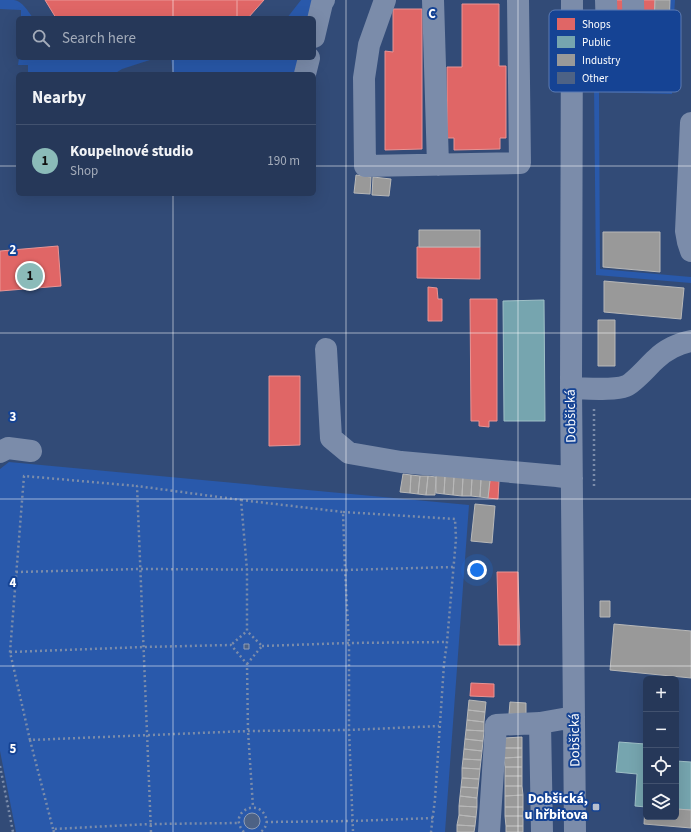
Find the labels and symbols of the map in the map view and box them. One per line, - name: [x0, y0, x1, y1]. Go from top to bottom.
- text: C: [428, 5, 436, 23]
- legend: [549, 10, 681, 92]
- text: Shops: [582, 17, 611, 32]
- text: Public: [582, 35, 611, 50]
- text: Industry: [582, 53, 620, 68]
- text: Other: [582, 71, 608, 86]
- text: 2: [10, 241, 17, 259]
- pin: 1: [17, 261, 43, 291]
- street label: Dobšická: [561, 389, 581, 443]
- text: 3: [10, 408, 17, 426]
- your location: [467, 560, 487, 580]
- text: 4: [10, 574, 17, 592]
- street label: Dobšická: [565, 713, 585, 767]
- text: 5: [10, 740, 17, 758]
- place label: Dobšická, u hřbitova: [525, 789, 588, 825]
- marker: Dobšická, u hřbitova: [591, 802, 601, 812]

